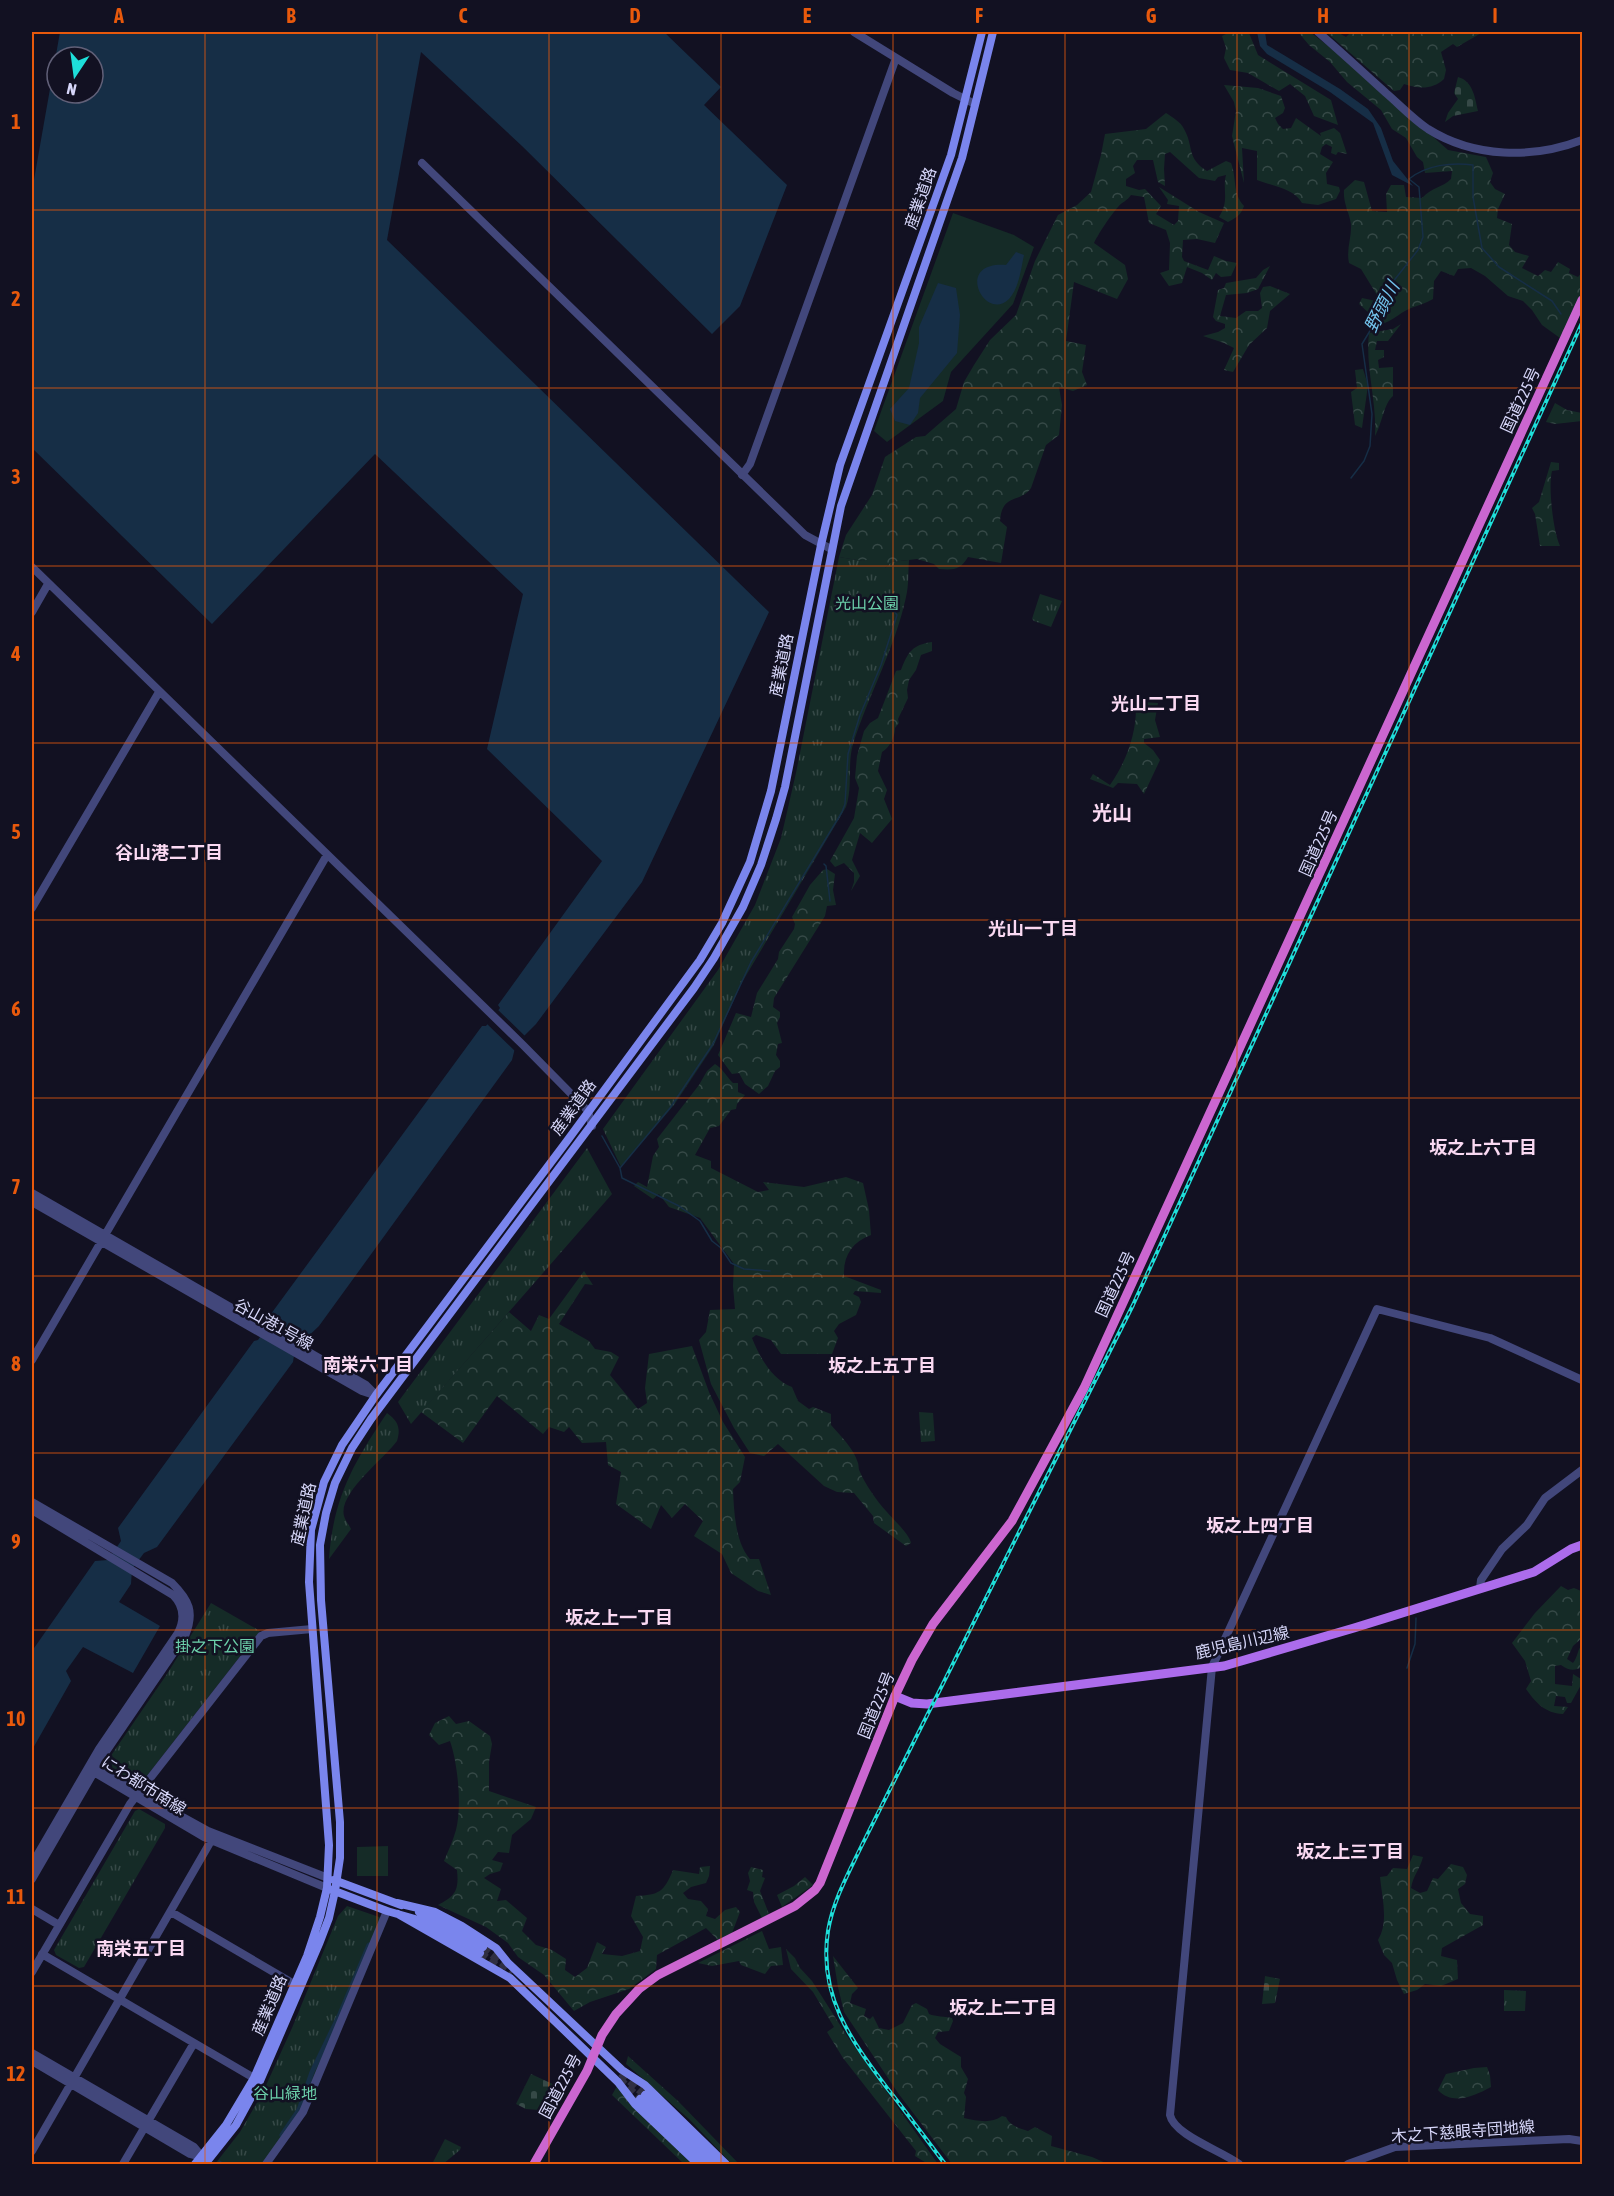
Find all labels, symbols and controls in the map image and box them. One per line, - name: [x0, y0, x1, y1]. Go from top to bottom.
- text: A: [113, 4, 124, 27]
- text: B: [286, 4, 296, 27]
- text: C: [459, 4, 468, 27]
- text: D: [629, 4, 641, 27]
- text: E: [803, 4, 812, 27]
- text: F: [975, 4, 983, 27]
- text: G: [1146, 4, 1157, 27]
- text: H: [1317, 4, 1329, 27]
- text: I: [1492, 4, 1498, 27]
- north arrow: [45, 45, 105, 105]
- text: N: [65, 80, 78, 99]
- text: 1: [11, 110, 21, 133]
- street label: 産業道路: [901, 165, 939, 231]
- water label: 野頭川: [1360, 276, 1404, 336]
- text: 2: [11, 287, 21, 310]
- street label: 国道225号: [1497, 364, 1543, 436]
- text: 3: [11, 465, 21, 488]
- park label: 光山公園: [835, 594, 899, 612]
- street label: 産業道路: [766, 632, 796, 698]
- text: 4: [10, 642, 21, 665]
- district label: 光山二丁目: [1111, 693, 1201, 714]
- district label: 光山: [1092, 801, 1132, 824]
- street label: 国道225号: [1295, 807, 1341, 879]
- text: 5: [11, 820, 21, 843]
- district label: 谷山港二丁目: [115, 842, 223, 863]
- district label: 光山一丁目: [988, 918, 1078, 939]
- text: 6: [11, 997, 21, 1020]
- street label: 産業道路: [547, 1076, 599, 1138]
- district label: 坂之上六丁目: [1429, 1137, 1537, 1158]
- text: 7: [11, 1175, 21, 1198]
- street label: 国道225号: [1092, 1248, 1138, 1320]
- street label: 谷山港1号線: [231, 1295, 317, 1353]
- text: 8: [11, 1352, 21, 1375]
- district label: 南栄六丁目: [323, 1354, 413, 1375]
- district label: 坂之上五丁目: [828, 1355, 936, 1376]
- street label: 産業道路: [288, 1481, 318, 1547]
- district label: 坂之上四丁目: [1206, 1515, 1314, 1536]
- text: 9: [11, 1530, 21, 1553]
- district label: 坂之上一丁目: [565, 1607, 673, 1628]
- street label: 鹿児島川辺線: [1193, 1622, 1291, 1662]
- park label: 掛之下公園: [175, 1637, 255, 1655]
- street label: 国道225号: [854, 1669, 898, 1741]
- text: 10: [7, 1707, 25, 1730]
- street label: にわ都市南線: [99, 1752, 189, 1818]
- district label: 坂之上三丁目: [1296, 1841, 1404, 1862]
- text: 11: [7, 1885, 25, 1908]
- district label: 南栄五丁目: [96, 1938, 186, 1959]
- street label: 産業道路: [248, 1972, 290, 2038]
- district label: 坂之上二丁目: [949, 1997, 1057, 2018]
- street label: 国道225号: [535, 2051, 585, 2121]
- text: 12: [7, 2062, 25, 2085]
- park label: 谷山緑地: [253, 2084, 317, 2102]
- street label: 木之下慈眼寺団地線: [1391, 2117, 1535, 2145]

